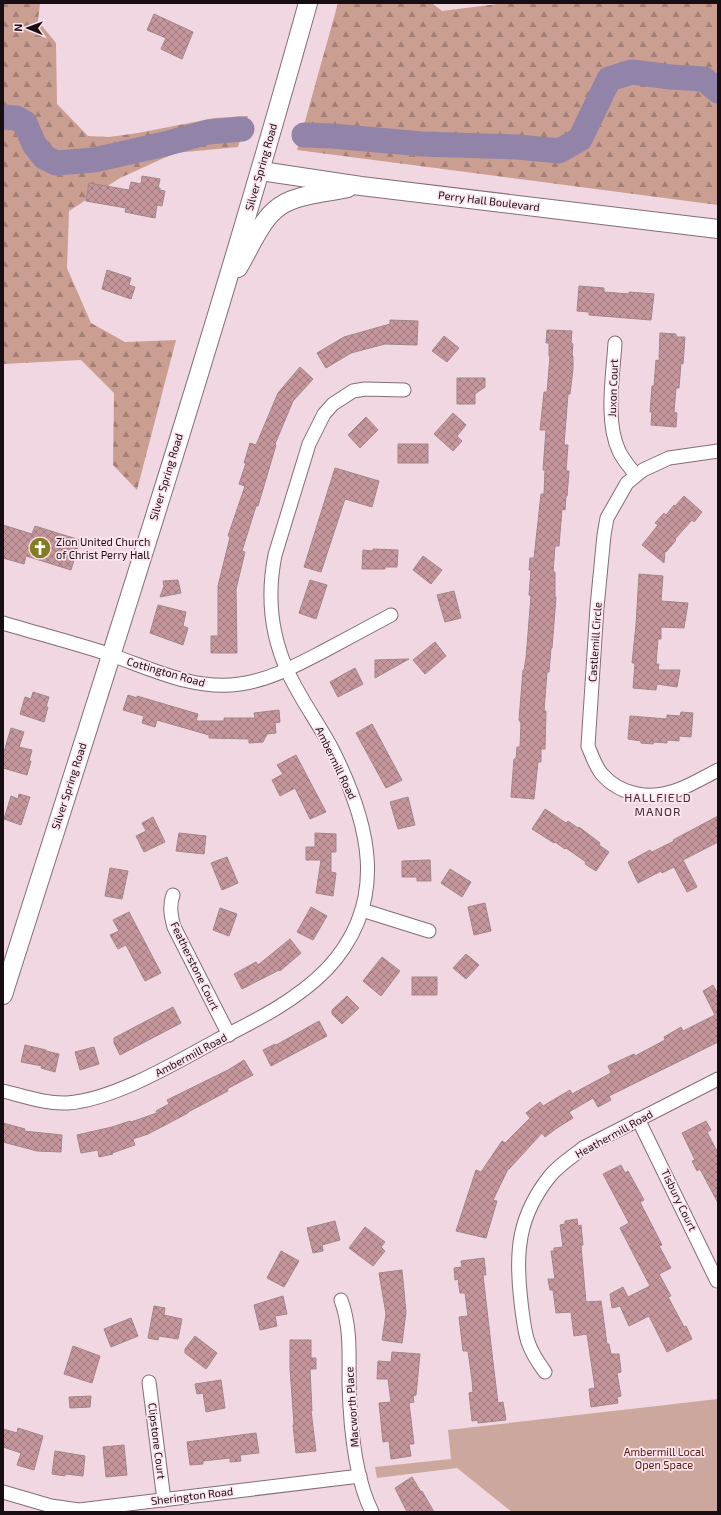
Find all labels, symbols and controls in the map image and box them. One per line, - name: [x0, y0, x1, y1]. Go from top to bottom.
- north arrow: [8, 8, 48, 48]
- text: N: [11, 24, 24, 32]
- street label: Silver Spring Road: [242, 122, 279, 212]
- street label: Perry Hall Boulevard: [438, 188, 541, 213]
- street label: Juxon Court: [605, 359, 620, 417]
- street label: Silver Spring Road: [146, 432, 185, 522]
- church icon: Zion United Church of Christ Perry Hall: [27, 535, 53, 561]
- place label: Zion United Church of Christ Perry Hall: [56, 535, 151, 561]
- street label: Castlemill Circle: [585, 601, 604, 682]
- street label: Cottington Road: [126, 654, 207, 689]
- street label: Ambermill Road: [313, 724, 360, 801]
- street label: Silver Spring Road: [48, 741, 89, 831]
- district label: HALLFIELD MANOR: [624, 790, 692, 818]
- street label: Featherstone Court: [168, 919, 223, 1012]
- street label: Ambermill Road: [153, 1030, 229, 1079]
- street label: Heathermill Road: [573, 1107, 655, 1160]
- street label: Tisbury Court: [659, 1167, 700, 1233]
- street label: Macworth Place: [342, 1366, 361, 1448]
- street label: Clipstone Court: [146, 1402, 169, 1480]
- park label: Ambermill Local Open Space: [624, 1445, 705, 1471]
- street label: Sherington Road: [150, 1484, 234, 1507]

